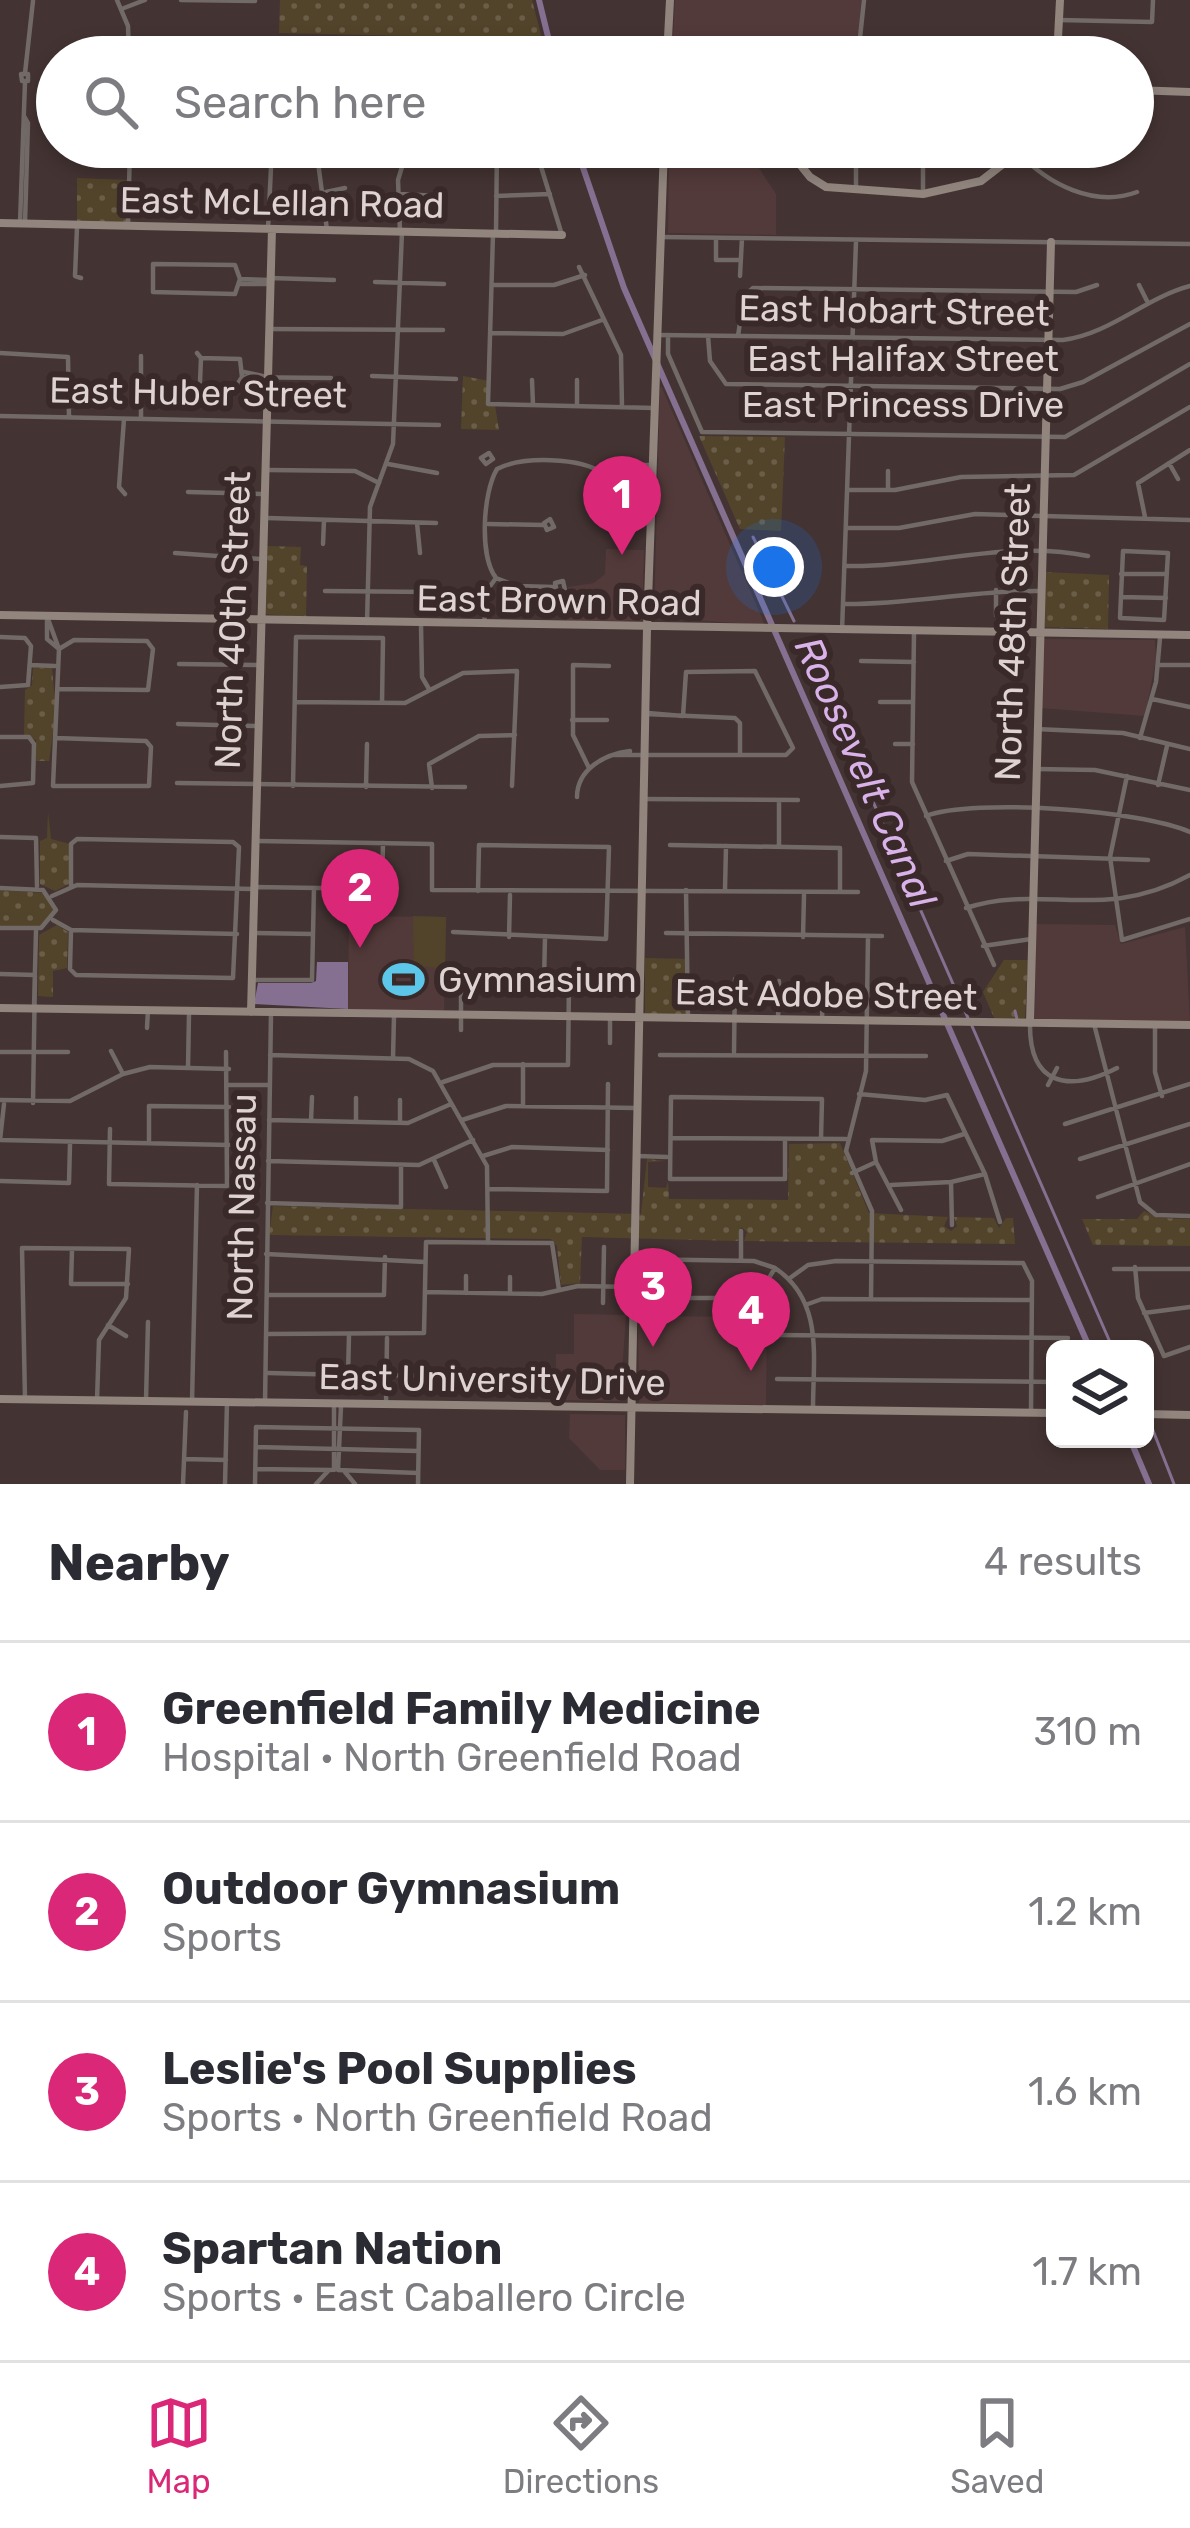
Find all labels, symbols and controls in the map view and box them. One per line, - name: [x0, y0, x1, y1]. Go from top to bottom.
- search box: [36, 36, 1154, 168]
- icon: search: [78, 69, 144, 135]
- text: Search here: [174, 76, 426, 129]
- street label: East McLellan Road: [119, 178, 445, 227]
- street label: East Hobart Street: [738, 286, 1050, 335]
- street label: East Halifax Street: [747, 337, 1059, 380]
- street label: East Huber Street: [49, 368, 347, 417]
- street label: East Princess Drive: [742, 383, 1064, 426]
- pin: 1: [583, 456, 661, 555]
- street label: North 40th Street: [206, 470, 259, 770]
- street label: North 48th Street: [986, 482, 1039, 782]
- your location: [744, 537, 804, 597]
- street label: East Brown Road: [416, 577, 702, 624]
- water label: Roosevelt Canal: [785, 630, 946, 916]
- pin: 2: [321, 849, 399, 948]
- sports icon: Gymnasium: [381, 956, 427, 1002]
- place label: Gymnasium: [438, 958, 637, 1001]
- street label: East Adobe Street: [674, 970, 978, 1019]
- street label: North Nassau: [218, 1093, 265, 1321]
- pin: 3: [614, 1248, 692, 1347]
- pin: 4: [712, 1272, 790, 1371]
- map controls: [1046, 1340, 1154, 1448]
- button: layers: [1046, 1340, 1154, 1448]
- street label: East University Drive: [318, 1355, 666, 1404]
- text: Nearby: [48, 1532, 230, 1593]
- text: 4 results: [984, 1539, 1142, 1585]
- text: Greenfield Family Medicine: [162, 1682, 761, 1735]
- text: 1: [77, 1709, 97, 1755]
- text: 310 m: [1034, 1709, 1142, 1755]
- text: Hospital · North Greenfield Road: [162, 1735, 742, 1781]
- text: Outdoor Gymnasium: [162, 1862, 620, 1915]
- text: 2: [74, 1889, 100, 1935]
- text: 1.2 km: [1028, 1889, 1142, 1935]
- text: Sports: [162, 1915, 282, 1961]
- text: Leslie's Pool Supplies: [162, 2042, 637, 2095]
- text: 3: [74, 2069, 100, 2115]
- text: 1.6 km: [1028, 2069, 1142, 2115]
- text: Sports · North Greenfield Road: [162, 2095, 713, 2141]
- text: Spartan Nation: [162, 2222, 502, 2275]
- text: 4: [74, 2249, 100, 2295]
- text: 1.7 km: [1032, 2249, 1142, 2295]
- text: Sports · East Caballero Circle: [162, 2275, 686, 2321]
- tab: Map: [146, 2390, 212, 2501]
- tab: Directions: [503, 2390, 659, 2501]
- tab: Saved: [950, 2390, 1044, 2501]

